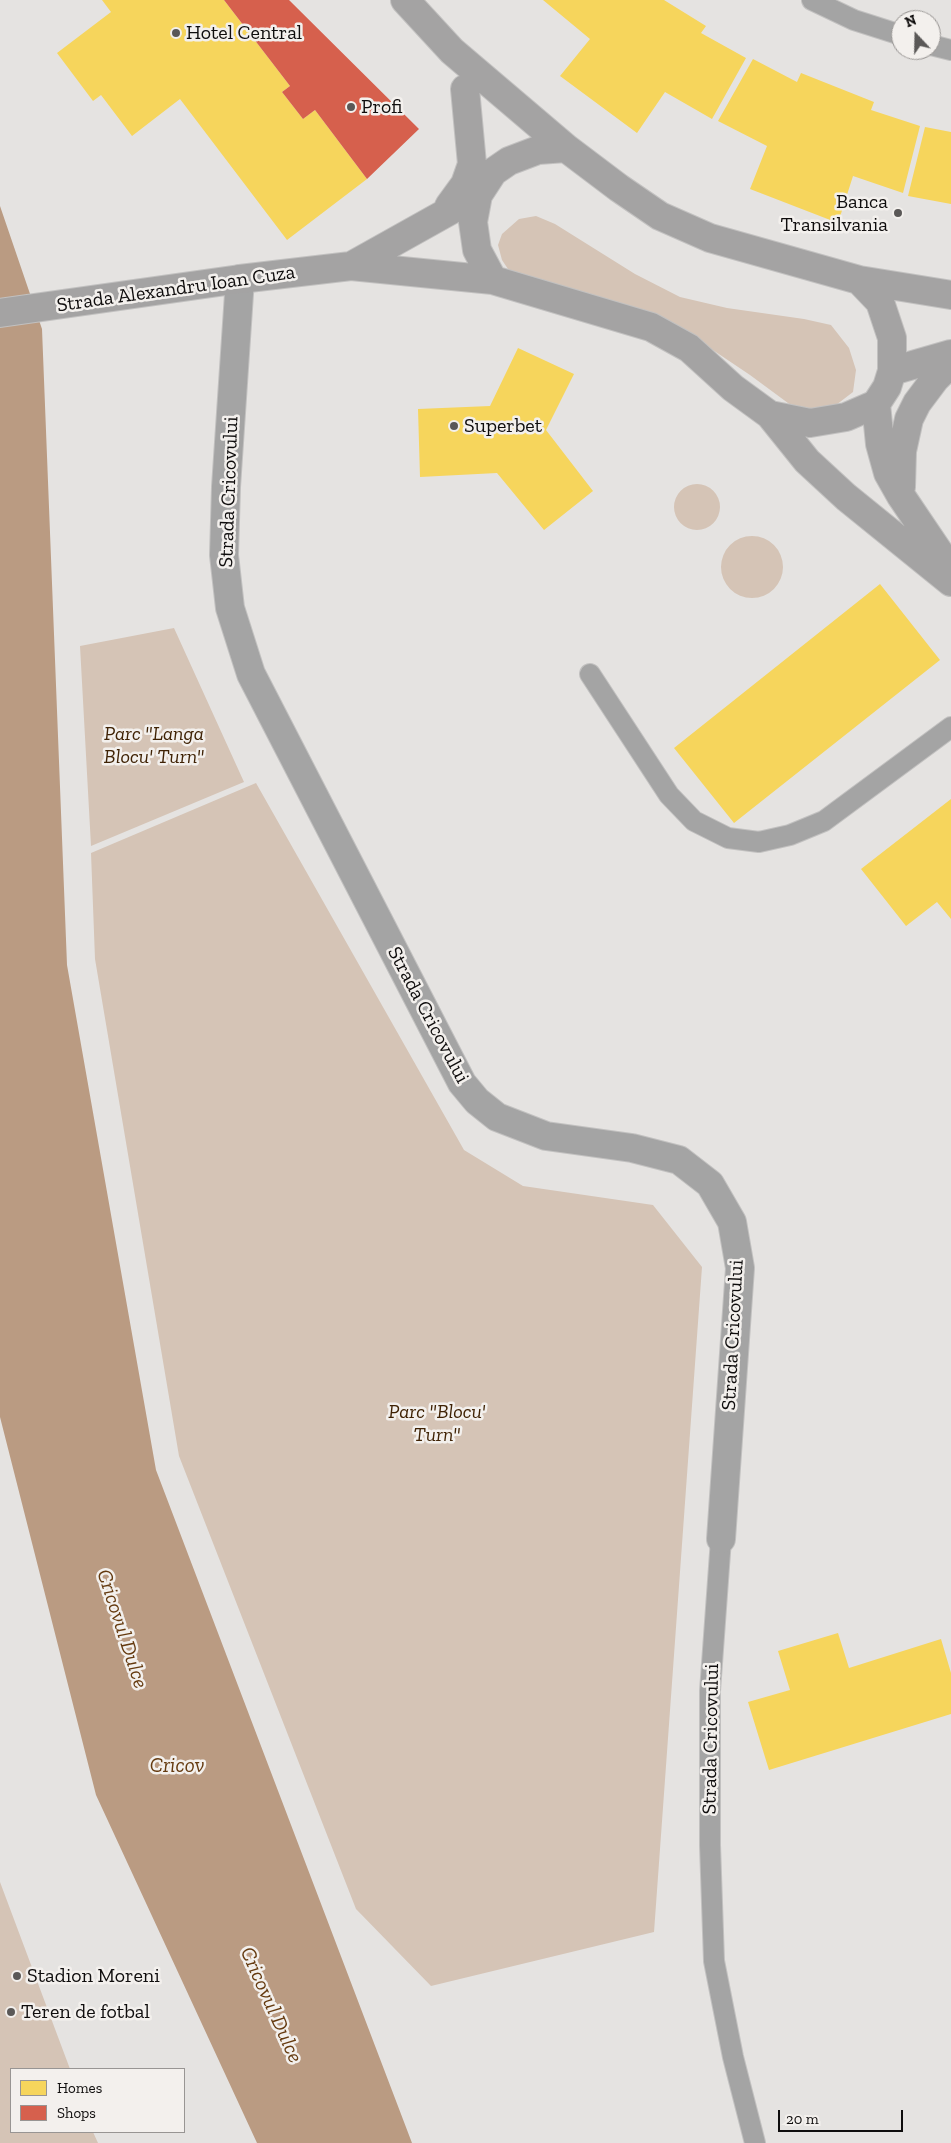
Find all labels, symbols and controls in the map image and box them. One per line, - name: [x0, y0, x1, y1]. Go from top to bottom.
- north arrow: [891, 10, 941, 60]
- text: N: [903, 12, 919, 31]
- place label: Hotel Central: [186, 21, 302, 45]
- marker: Hotel Central: [170, 27, 182, 39]
- place label: Profi: [361, 95, 403, 119]
- marker: Profi: [345, 101, 357, 113]
- place label: Banca Transilvania: [780, 190, 888, 237]
- marker: Banca Transilvania: [892, 207, 904, 219]
- street label: Strada Alexandru Ioan Cuza: [55, 260, 297, 318]
- place label: Superbet: [464, 414, 542, 438]
- street label: Strada Cricovului: [214, 416, 244, 568]
- marker: Superbet: [448, 420, 460, 432]
- park label: Parc "Langa Blocu' Turn": [104, 722, 204, 769]
- street label: Strada Cricovului: [382, 943, 474, 1087]
- street label: Strada Cricovului: [717, 1259, 749, 1411]
- park label: Parc "Blocu' Turn": [388, 1400, 486, 1447]
- water label: Cricovul Dulce: [91, 1566, 153, 1692]
- street label: Strada Cricovului: [698, 1663, 724, 1815]
- water label: Cricov: [150, 1753, 204, 1779]
- water label: Cricovul Dulce: [234, 1943, 308, 2067]
- place label: Stadion Moreni: [27, 1964, 160, 1988]
- marker: Stadion Moreni: [11, 1970, 23, 1982]
- place label: Teren de fotbal: [21, 2000, 150, 2024]
- marker: Teren de fotbal: [5, 2006, 17, 2018]
- legend: [10, 2068, 185, 2133]
- text: Homes: [57, 2079, 102, 2097]
- scale bar: [781, 2100, 906, 2132]
- text: Shops: [57, 2104, 96, 2122]
- text: 20 m: [786, 2110, 819, 2128]

